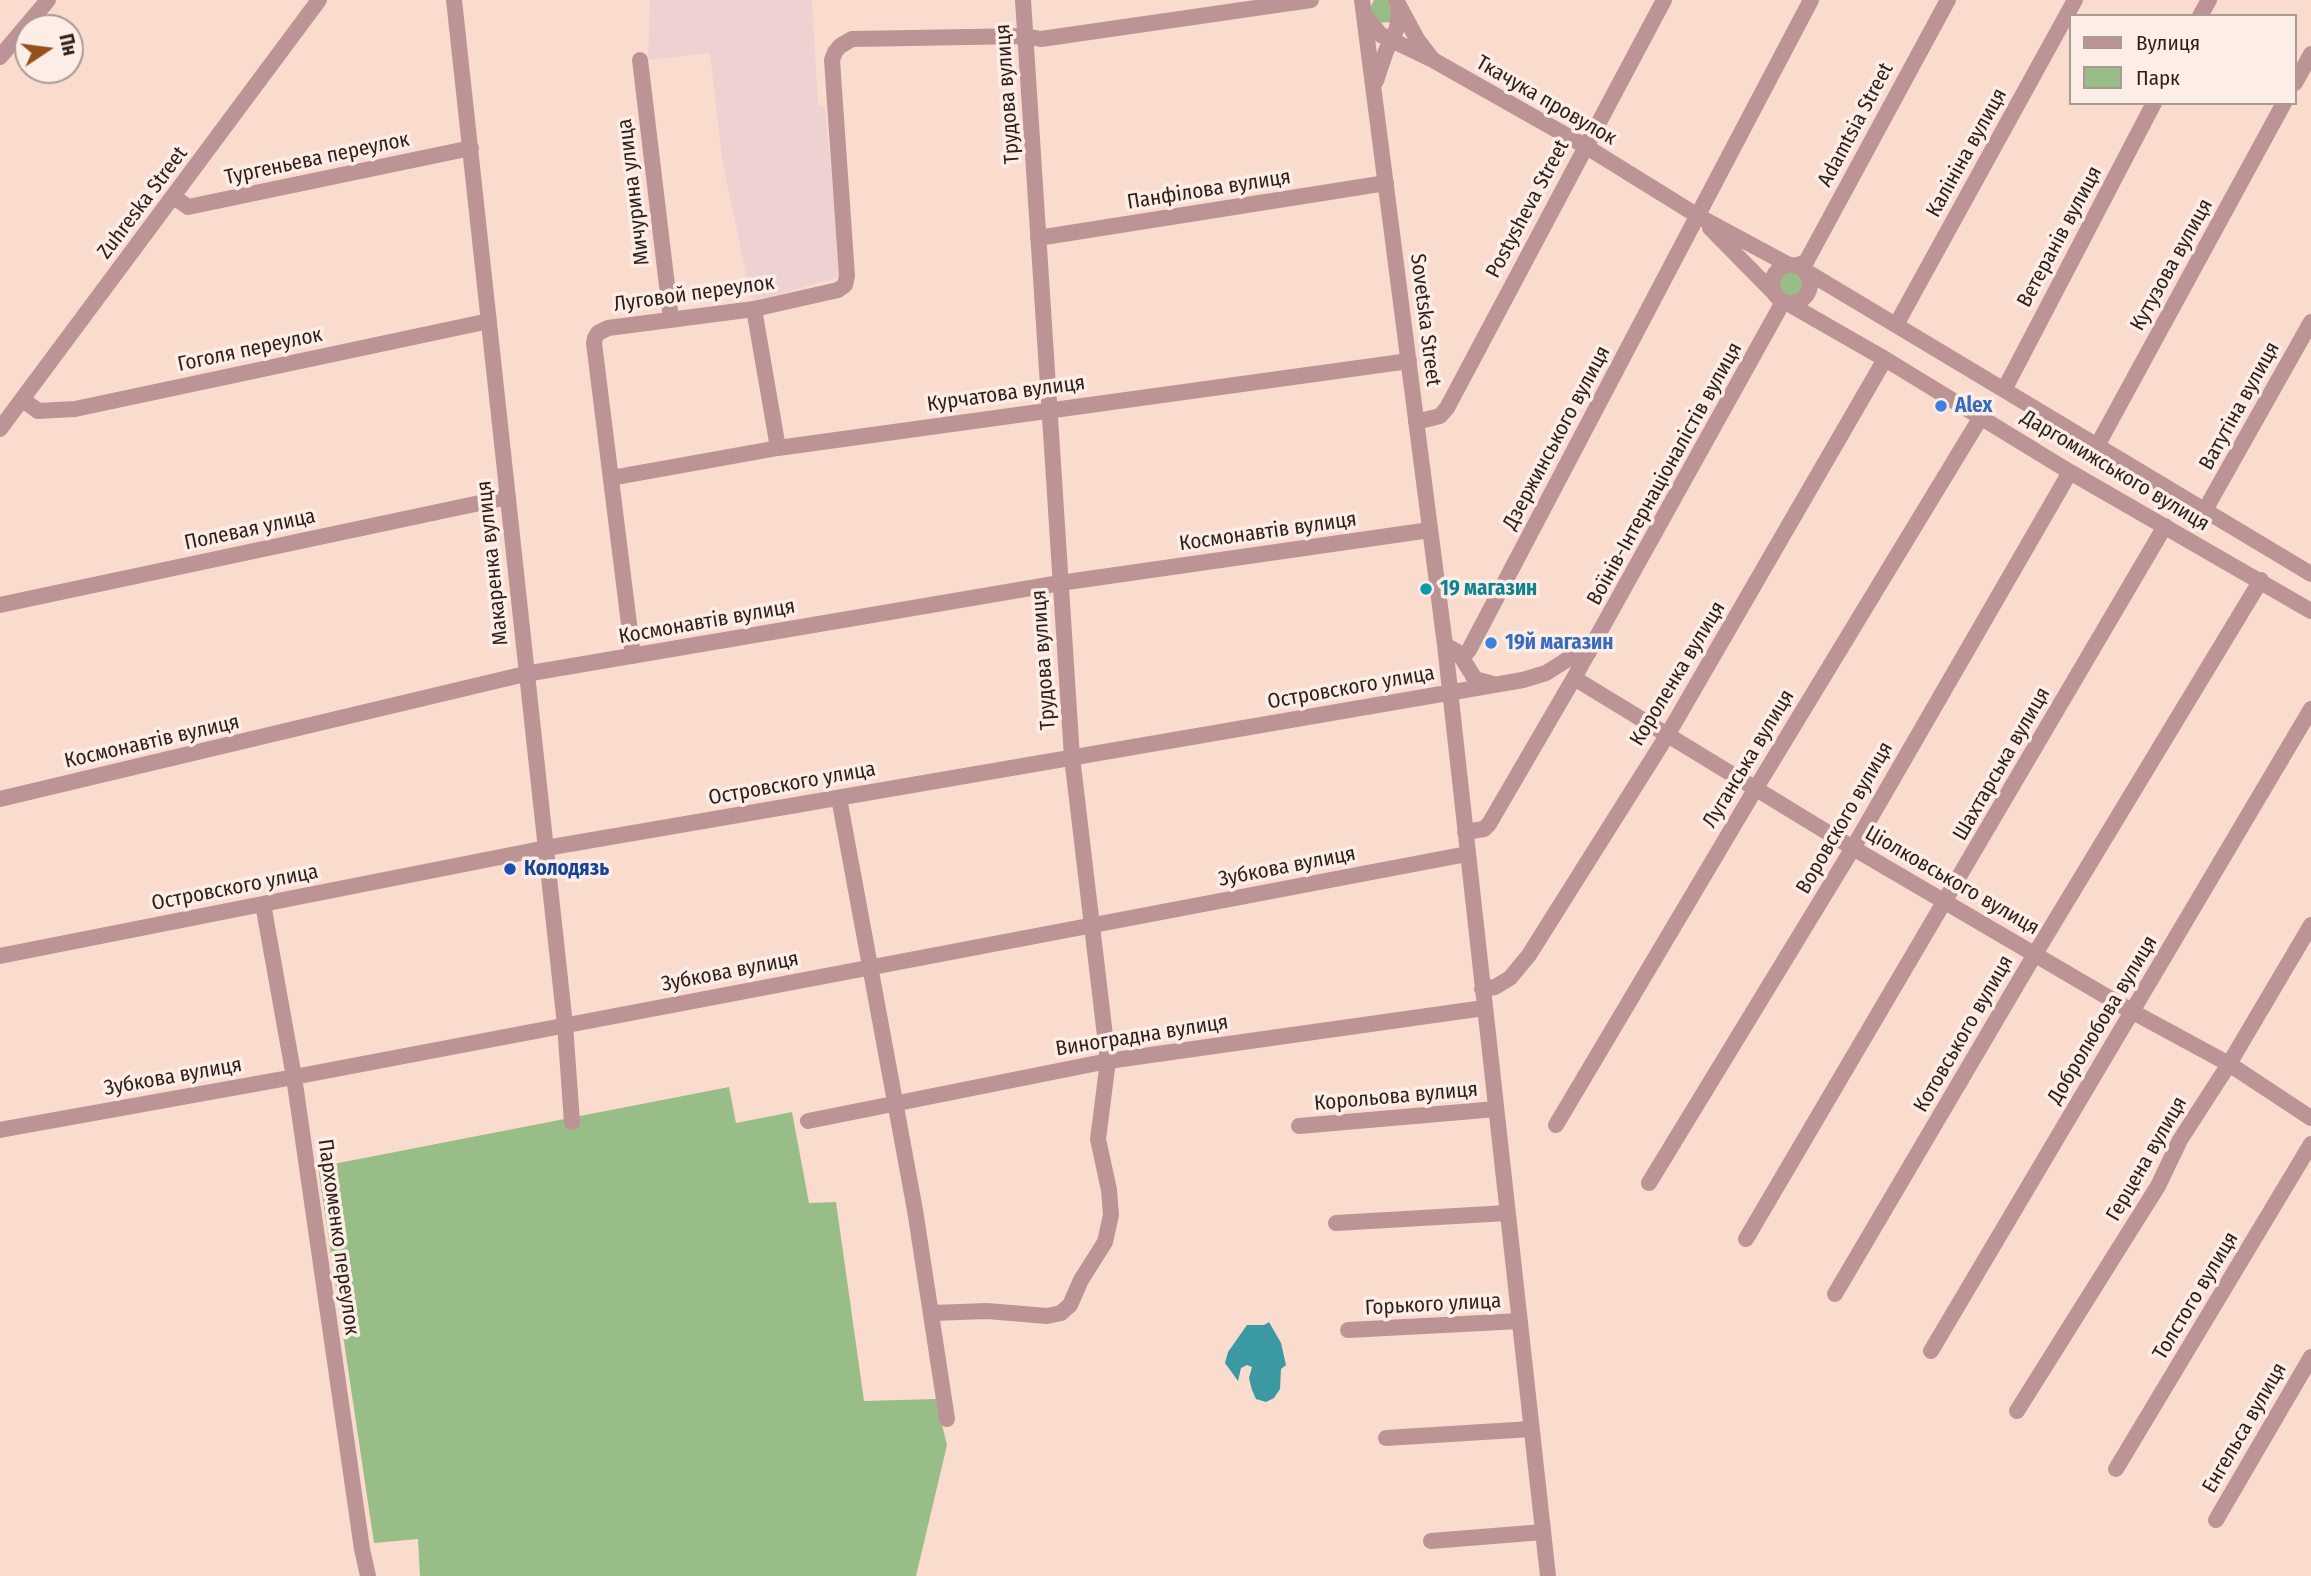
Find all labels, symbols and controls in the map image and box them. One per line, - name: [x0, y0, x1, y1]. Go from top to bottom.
- north arrow: [14, 14, 84, 84]
- legend: [2070, 14, 2297, 105]
- street label: Трудова вулиця: [991, 23, 1025, 165]
- text: Вулиця: [2136, 30, 2200, 56]
- text: Пн: [54, 32, 82, 58]
- street label: Ткачука провулок: [1471, 51, 1621, 151]
- street label: Adamtsia Street: [1813, 59, 1899, 191]
- text: Парк: [2136, 65, 2180, 91]
- street label: Калініна вулиця: [1921, 84, 2013, 222]
- street label: Мичурина улица: [613, 117, 655, 267]
- street label: Тургеньева переулок: [222, 127, 412, 191]
- street label: Postysheva Street: [1481, 136, 1575, 282]
- street label: Zuhreska Street: [93, 142, 193, 264]
- street label: Ветеранів вулиця: [2012, 162, 2108, 312]
- street label: Панфілова вулиця: [1125, 165, 1293, 215]
- street label: Кутузова вулиця: [2125, 195, 2219, 335]
- street label: Sovetska Street: [1404, 252, 1446, 388]
- street label: Луговой переулок: [612, 270, 776, 318]
- street label: Гоголя переулок: [175, 322, 325, 378]
- street label: Воїнів-Інтернаціоналістів вулиця: [1582, 338, 1748, 610]
- street label: Ватутіна вулиця: [2194, 338, 2286, 474]
- street label: Дзержинського вулиця: [1498, 342, 1616, 534]
- street label: Курчатова вулиця: [925, 370, 1087, 418]
- place label: Alex: [1955, 393, 1992, 419]
- marker: Alex: [1933, 398, 1949, 414]
- street label: Даргомижського вулиця: [2016, 405, 2214, 537]
- street label: Макаренка вулиця: [472, 479, 514, 647]
- street label: Полевая улица: [182, 504, 318, 556]
- street label: Космонавтів вулиця: [1178, 507, 1358, 557]
- place label: 19 магазин: [1440, 576, 1537, 602]
- marker: 19 магазин: [1418, 581, 1434, 597]
- street label: Трудова вулиця: [1027, 589, 1061, 731]
- street label: Космонавтів вулиця: [617, 594, 797, 650]
- street label: Короленка вулиця: [1625, 597, 1731, 751]
- place label: 19й магазин: [1505, 630, 1614, 656]
- marker: 19й магазин: [1483, 635, 1499, 651]
- street label: Островского улица: [1265, 661, 1437, 715]
- street label: Шахтарська вулиця: [1948, 683, 2056, 845]
- street label: Луганська вулиця: [1698, 685, 1800, 833]
- street label: Космонавтів вулиця: [62, 710, 242, 774]
- street label: Воровского вулиця: [1791, 737, 1899, 899]
- street label: Островского улица: [706, 757, 878, 811]
- street label: Ціолковського вулиця: [1860, 821, 2044, 941]
- street label: Зубкова вулиця: [1216, 841, 1358, 893]
- place label: Колодязь: [524, 856, 609, 882]
- street label: Островского улица: [150, 859, 320, 917]
- marker: Колодязь: [502, 861, 518, 877]
- street label: Добролюбова вулиця: [2043, 931, 2163, 1109]
- street label: Зубкова вулиця: [659, 946, 801, 998]
- street label: Котовського вулиця: [1909, 951, 2019, 1117]
- street label: Виноградна вулиця: [1054, 1010, 1230, 1062]
- street label: Зубкова вулиця: [102, 1052, 244, 1102]
- street label: Корольова вулиця: [1313, 1077, 1479, 1117]
- street label: Герцена вулиця: [2101, 1092, 2193, 1226]
- street label: Пархоменко переулок: [312, 1137, 364, 1337]
- street label: Толстого вулиця: [2148, 1227, 2244, 1365]
- street label: Горького улица: [1364, 1289, 1502, 1321]
- street label: Енгельса вулиця: [2198, 1358, 2292, 1498]

